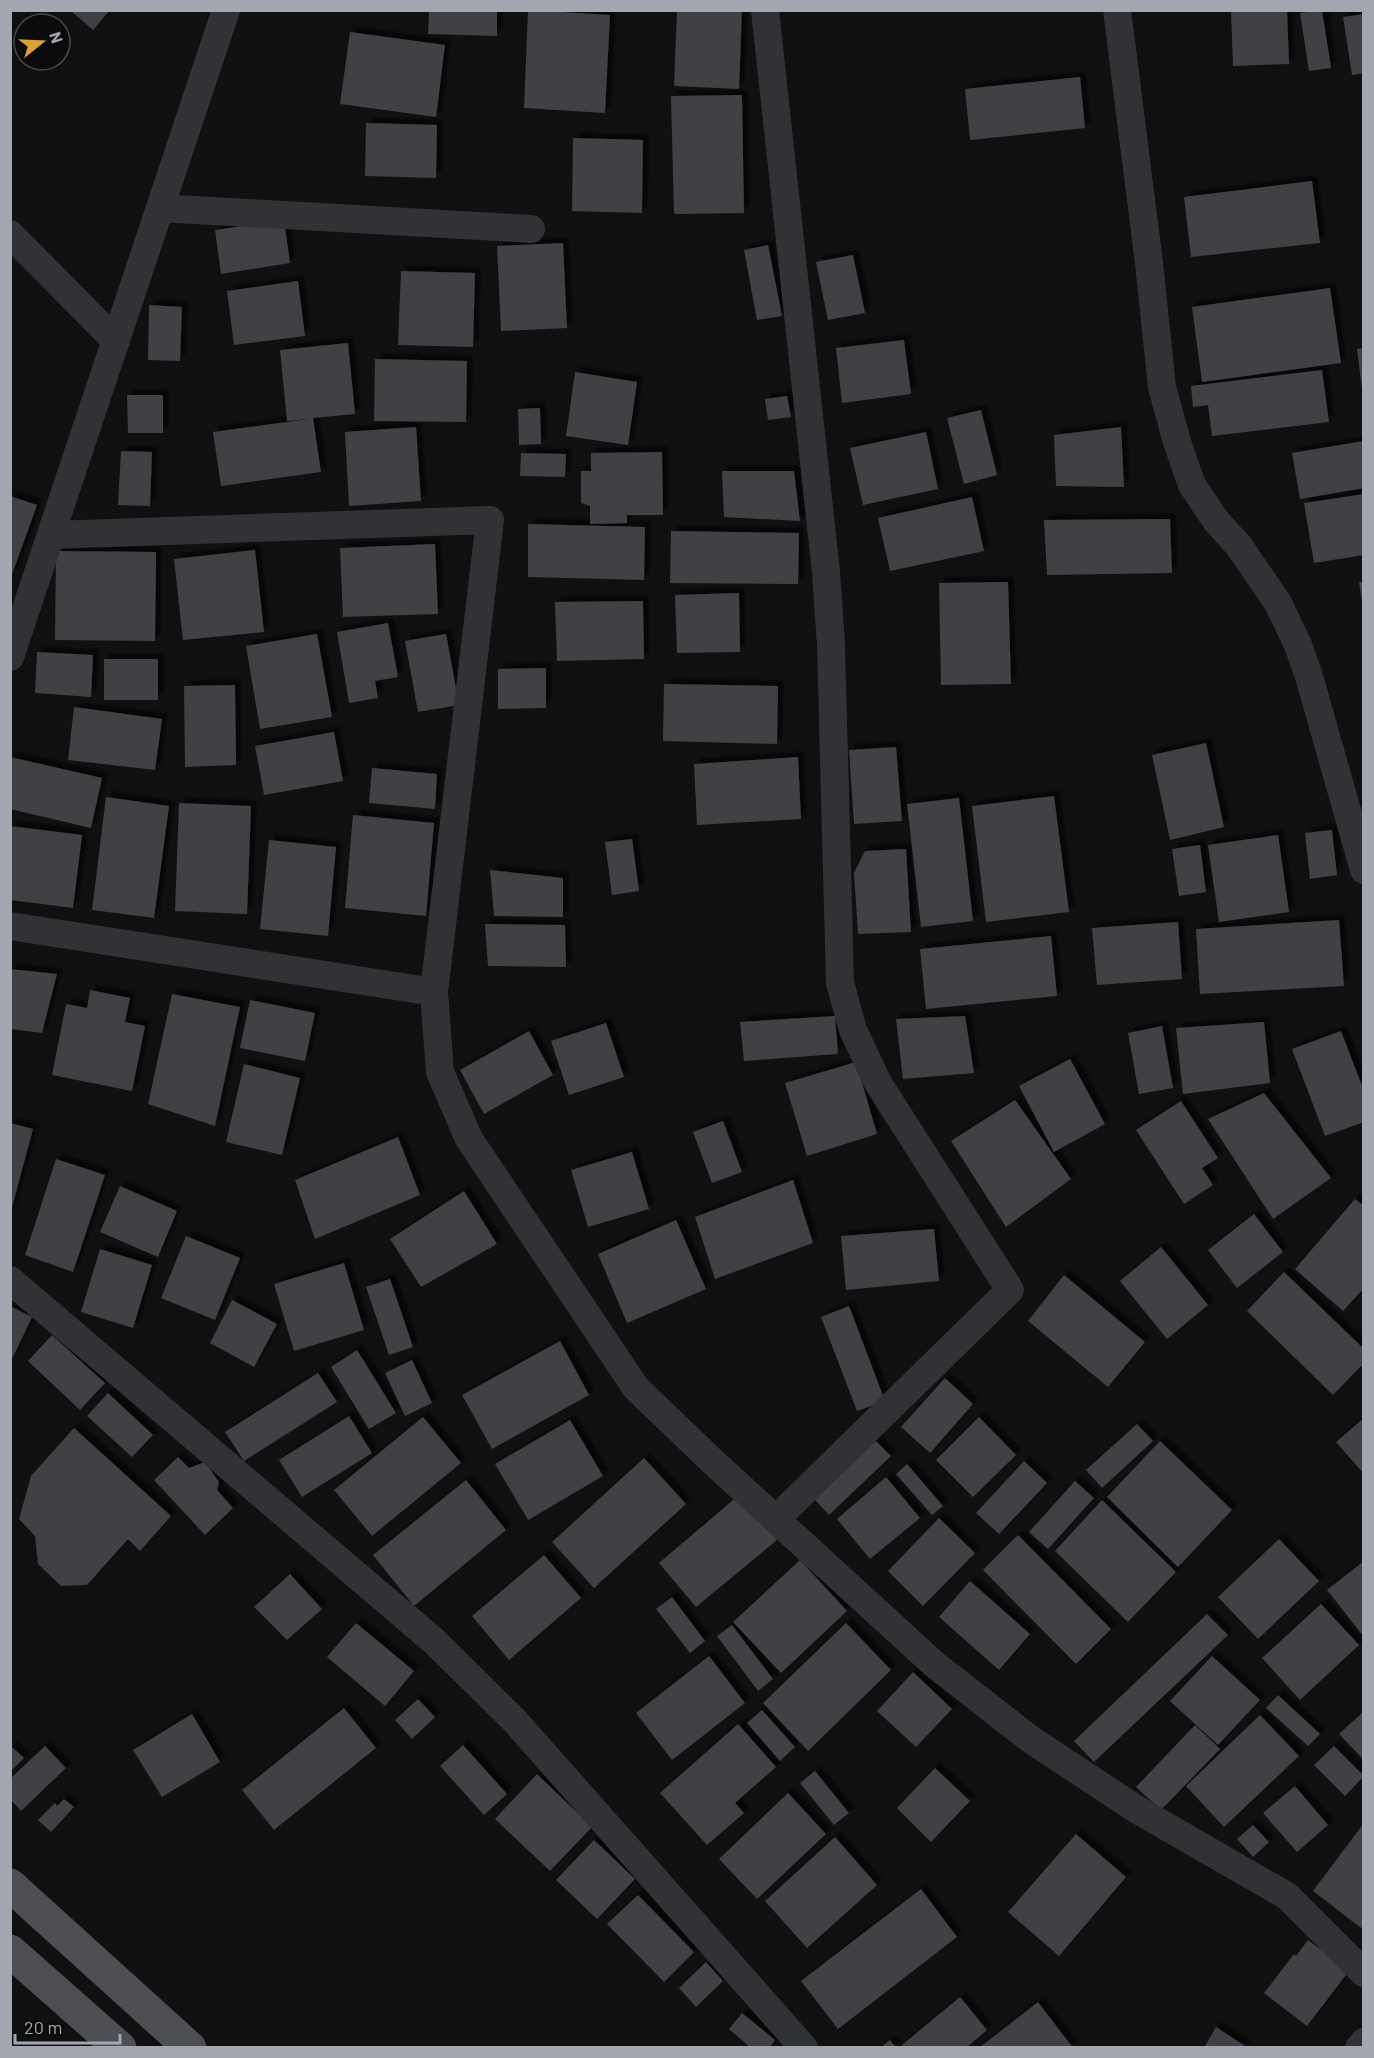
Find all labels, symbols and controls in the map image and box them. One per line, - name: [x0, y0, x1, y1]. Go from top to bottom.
- north arrow: [12, 12, 72, 72]
- text: N: [46, 29, 67, 45]
- scale bar: [15, 2007, 120, 2045]
- text: 20 m: [24, 2016, 62, 2038]

